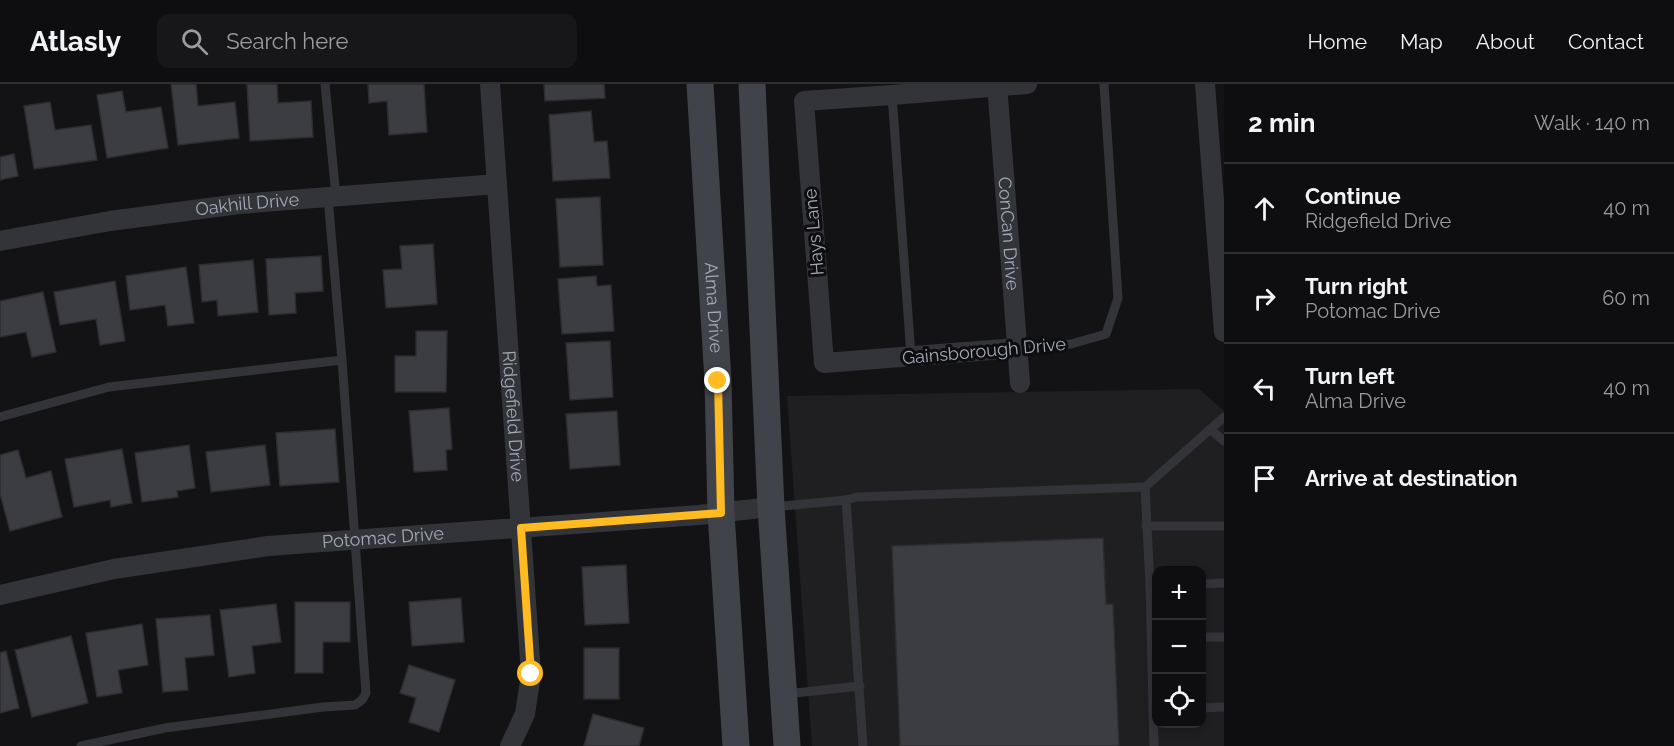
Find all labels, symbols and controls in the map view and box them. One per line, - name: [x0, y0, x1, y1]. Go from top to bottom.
- search box: [157, 14, 577, 68]
- text: Atlasly: [30, 25, 121, 58]
- icon: search: [178, 25, 211, 58]
- text: Search here: [226, 28, 348, 54]
- text: Home: [1308, 29, 1367, 54]
- text: Map: [1400, 29, 1443, 54]
- text: About: [1476, 29, 1535, 54]
- text: Contact: [1568, 29, 1644, 54]
- text: 2 min: [1248, 108, 1315, 138]
- text: Walk · 140 m: [1534, 111, 1650, 135]
- street label: ConCan Drive: [994, 176, 1024, 291]
- text: Continue: [1305, 183, 1401, 209]
- street label: Hays Lane: [799, 187, 828, 276]
- street label: Oakhill Drive: [194, 188, 300, 220]
- icon: ahead: [1248, 192, 1281, 225]
- text: 40 m: [1603, 196, 1650, 220]
- text: Ridgefield Drive: [1305, 209, 1451, 233]
- street label: Alma Drive: [701, 261, 727, 354]
- text: Turn right: [1305, 273, 1408, 299]
- icon: right: [1248, 282, 1281, 315]
- text: 60 m: [1602, 286, 1650, 310]
- text: Potomac Drive: [1305, 299, 1441, 323]
- street label: Gainsborough Drive: [901, 333, 1067, 368]
- street label: Ridgefield Drive: [499, 350, 529, 483]
- text: Turn left: [1305, 363, 1395, 389]
- route end: [704, 367, 730, 393]
- icon: left: [1248, 372, 1281, 405]
- text: 40 m: [1603, 376, 1650, 400]
- text: Alma Drive: [1305, 389, 1406, 413]
- icon: arrive: [1248, 462, 1281, 495]
- text: Arrive at destination: [1305, 465, 1518, 491]
- street label: Potomac Drive: [321, 522, 445, 552]
- map controls: [1152, 566, 1206, 728]
- button: +: [1152, 566, 1206, 620]
- button: −: [1152, 620, 1206, 674]
- route start: [517, 660, 543, 686]
- button: locate: [1152, 674, 1206, 728]

